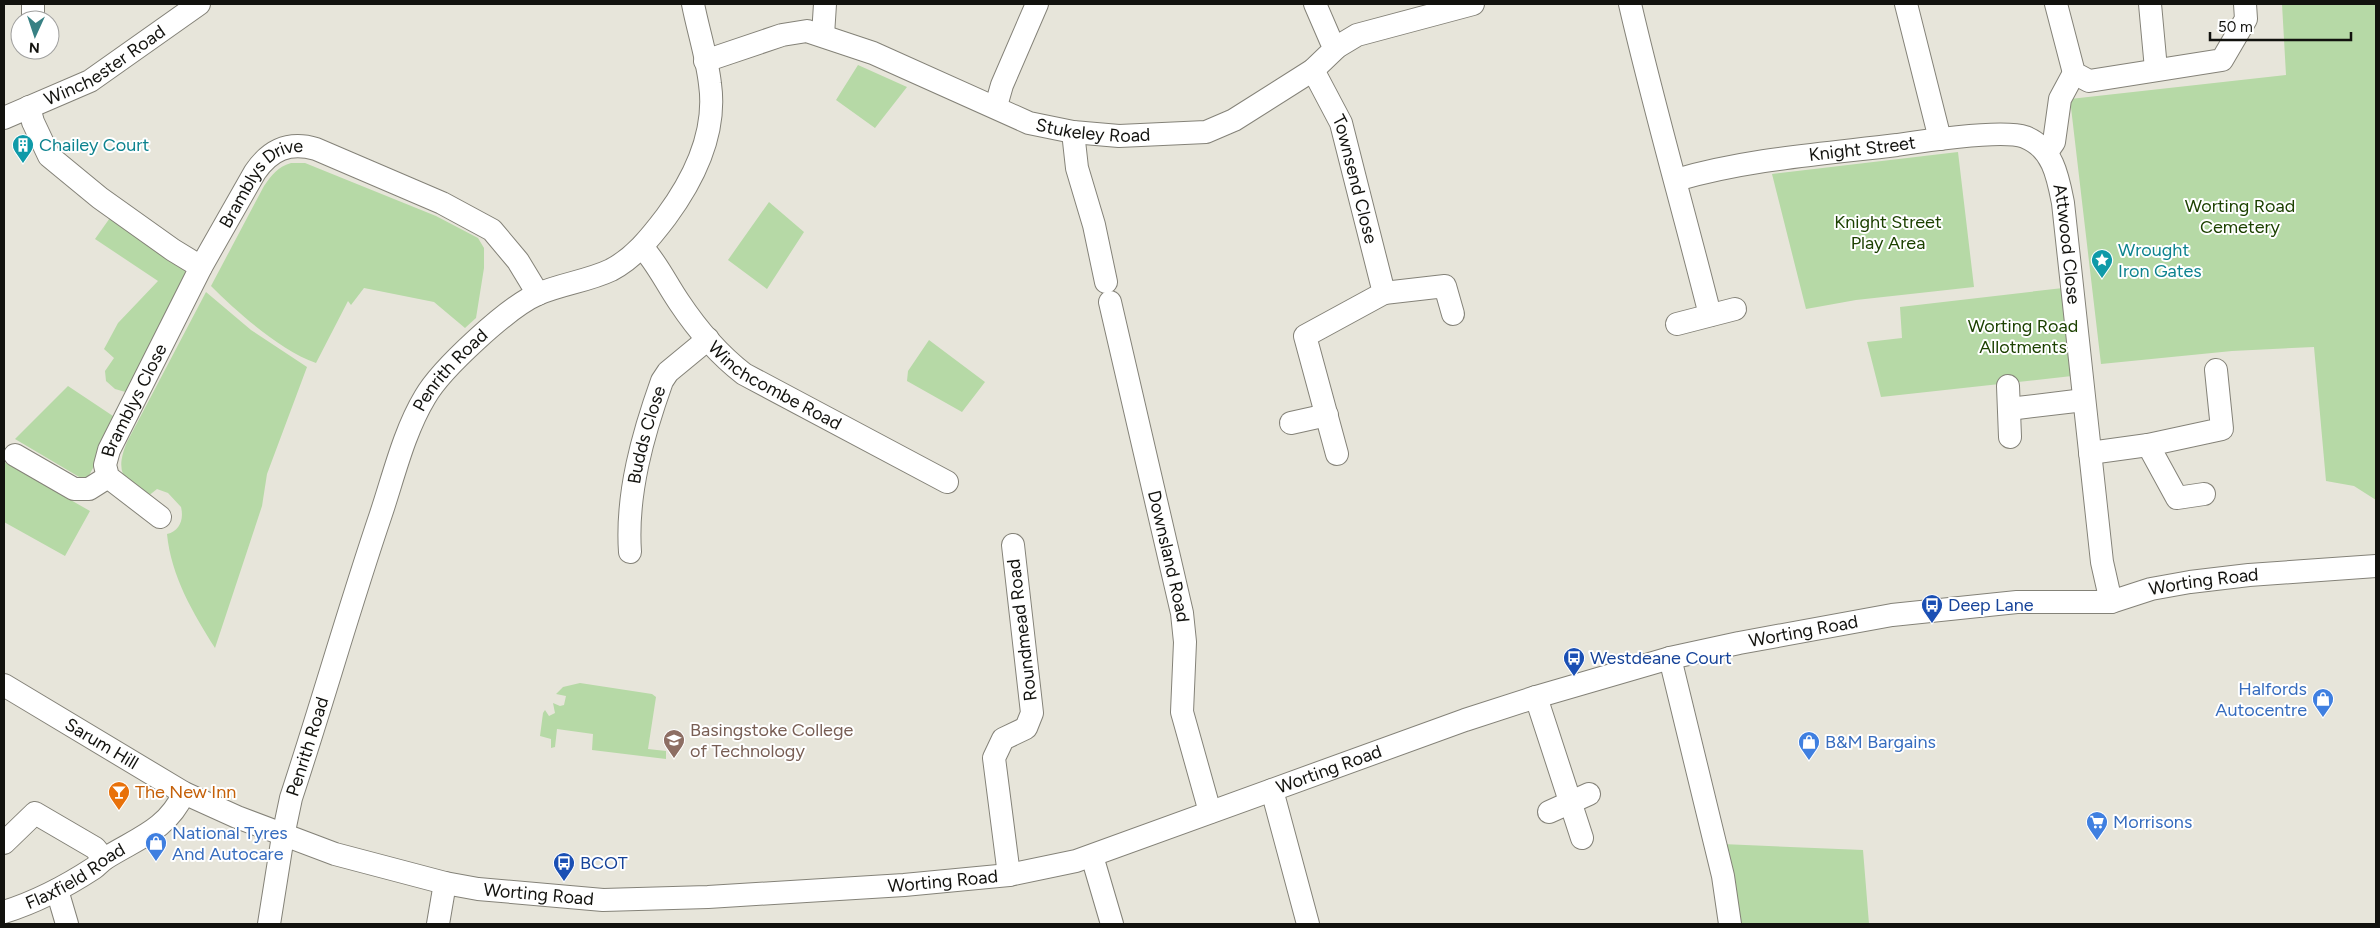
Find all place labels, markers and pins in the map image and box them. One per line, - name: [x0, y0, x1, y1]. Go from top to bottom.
- building icon: Chailey Court: [11, 133, 35, 164]
- place label: Chailey Court: [39, 134, 149, 156]
- place label: Wrought Iron Gates: [2118, 239, 2202, 282]
- place icon: Wrought Iron Gates: [2090, 248, 2114, 279]
- bus stop icon: Deep Lane: [1920, 593, 1944, 624]
- place label: Deep Lane: [1948, 594, 2034, 616]
- bus stop icon: Westdeane Court: [1562, 646, 1586, 677]
- place label: Westdeane Court: [1590, 647, 1732, 669]
- place label: Halfords Autocentre: [2215, 678, 2307, 721]
- shop icon: Halfords Autocentre: [2311, 687, 2335, 718]
- place label: Basingstoke College of Technology: [690, 719, 853, 762]
- school or university icon: Basingstoke College of Technology: [662, 728, 686, 759]
- shop icon: B&M Bargains: [1797, 730, 1821, 761]
- place label: B&M Bargains: [1825, 731, 1936, 753]
- bar icon: The New Inn: [107, 780, 131, 811]
- place label: The New Inn: [135, 781, 236, 803]
- supermarket icon: Morrisons: [2085, 810, 2109, 841]
- place label: Morrisons: [2113, 811, 2192, 833]
- place label: National Tyres And Autocare: [172, 822, 288, 865]
- shop icon: National Tyres And Autocare: [144, 831, 168, 862]
- bus stop icon: BCOT: [552, 851, 576, 882]
- place label: BCOT: [580, 852, 628, 874]

